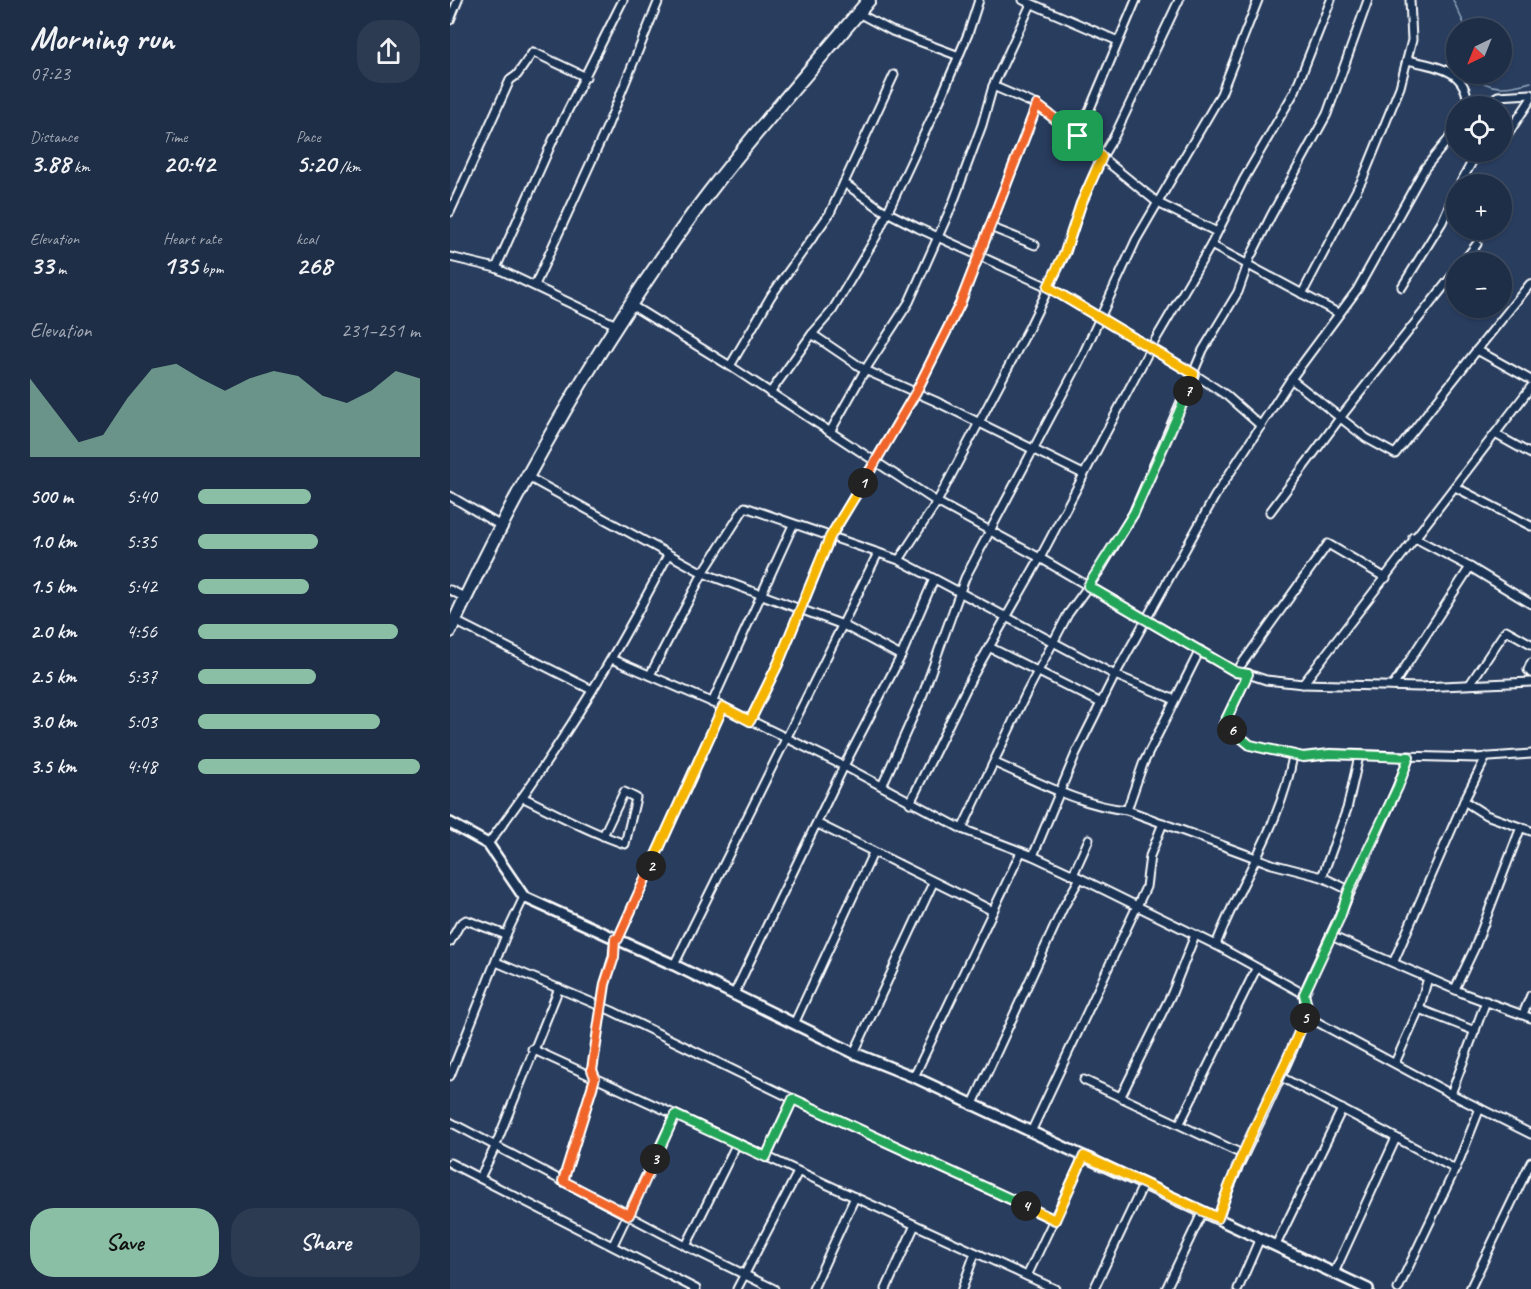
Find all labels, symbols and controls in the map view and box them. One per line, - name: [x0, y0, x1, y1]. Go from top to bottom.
- text: Morning run: [30, 17, 174, 59]
- north arrow: [1446, 18, 1512, 84]
- map controls: [1446, 18, 1512, 318]
- button: share: [357, 20, 420, 83]
- text: 07:23: [30, 61, 70, 86]
- button: locate: [1446, 96, 1512, 162]
- pin: [1052, 110, 1103, 161]
- icon: arrive: [1061, 119, 1094, 152]
- text: Distance: [30, 127, 78, 147]
- text: Time: [163, 127, 187, 147]
- text: Pace: [296, 127, 321, 147]
- text: 3.88: [30, 147, 70, 180]
- text: 20:42: [163, 147, 215, 180]
- text: 5:20: [296, 147, 336, 180]
- text: km: [70, 157, 90, 177]
- text: /km: [336, 157, 361, 177]
- button: +: [1446, 174, 1512, 240]
- text: Elevation: [30, 229, 79, 249]
- text: Heart rate: [163, 229, 221, 249]
- text: kcal: [296, 229, 317, 249]
- text: 33: [30, 249, 53, 282]
- text: 135: [163, 249, 198, 282]
- text: 268: [296, 249, 332, 282]
- button: −: [1446, 252, 1512, 318]
- text: m: [53, 259, 66, 279]
- text: bpm: [198, 259, 224, 279]
- text: Elevation: [30, 318, 92, 343]
- text: 231–251 m: [341, 318, 420, 343]
- pin: 7: [1173, 376, 1203, 406]
- text: 7: [1184, 381, 1192, 401]
- pin: 1: [848, 468, 878, 498]
- text: 1: [859, 473, 867, 493]
- text: 500 m: [30, 484, 73, 509]
- text: 5:40: [126, 484, 157, 509]
- text: 1.0 km: [30, 529, 77, 554]
- text: 5:35: [126, 529, 157, 554]
- text: 1.5 km: [30, 574, 76, 599]
- text: 5:42: [126, 574, 157, 599]
- text: 2.0 km: [30, 619, 77, 644]
- text: 4:56: [126, 619, 157, 644]
- text: 2.5 km: [30, 664, 76, 689]
- text: 5:37: [126, 664, 157, 689]
- text: 3.0 km: [30, 709, 77, 734]
- text: 5:03: [126, 709, 157, 734]
- pin: 6: [1217, 715, 1247, 745]
- text: 6: [1228, 720, 1236, 740]
- text: 3.5 km: [30, 754, 76, 779]
- text: 4:48: [126, 754, 157, 779]
- pin: 2: [636, 851, 666, 881]
- text: 2: [647, 856, 655, 876]
- pin: 5: [1290, 1003, 1320, 1033]
- text: 5: [1302, 1008, 1308, 1028]
- pin: 3: [640, 1144, 670, 1174]
- text: 3: [651, 1149, 659, 1169]
- pin: 4: [1011, 1191, 1041, 1221]
- text: 4: [1022, 1196, 1030, 1216]
- button: Save: [30, 1208, 219, 1277]
- button: Share: [231, 1208, 420, 1277]

